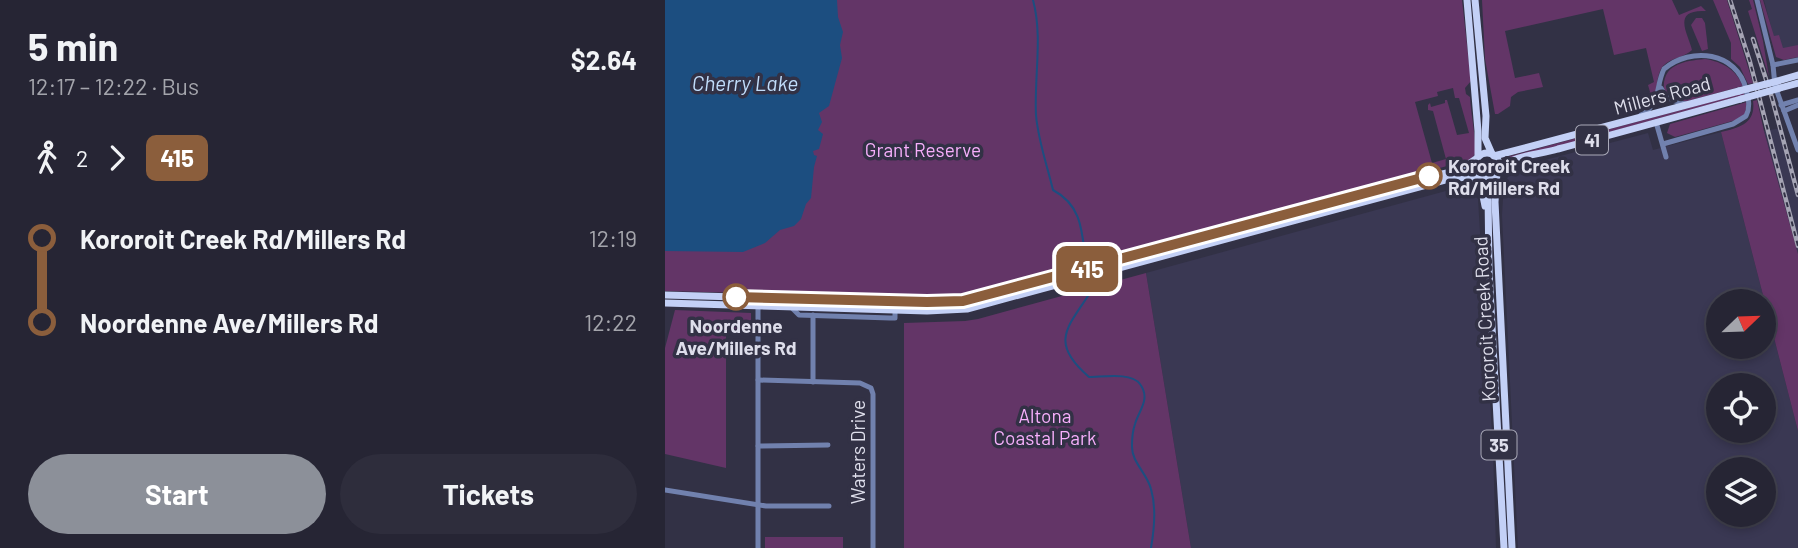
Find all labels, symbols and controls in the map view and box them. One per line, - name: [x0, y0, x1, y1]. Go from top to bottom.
- text: 5 min: [28, 23, 118, 69]
- text: $2.64: [571, 44, 637, 75]
- water label: Cherry Lake: [692, 70, 798, 95]
- street label: Millers Road: [1611, 71, 1713, 119]
- text: 12:17 – 12:22 · Bus: [28, 72, 199, 100]
- road number: 41: [1576, 125, 1608, 154]
- park label: Grant Reserve: [865, 138, 981, 161]
- icon: walk: [28, 139, 66, 177]
- icon: forward: [98, 139, 136, 177]
- text: 415: [160, 143, 194, 172]
- text: 2: [76, 144, 88, 172]
- place label: Kororoit Creek Rd/Millers Rd: [1448, 154, 1570, 199]
- marker: Kororoit Creek Rd/Millers Rd: [1416, 163, 1442, 189]
- text: Kororoit Creek Rd/Millers Rd: [80, 223, 406, 254]
- text: 12:19: [589, 224, 637, 252]
- street label: Kororoit Creek Road: [1468, 236, 1500, 402]
- line badge: 415: [1047, 246, 1127, 292]
- text: 415: [1070, 254, 1104, 283]
- marker: Noordenne Ave/Millers Rd: [723, 284, 749, 310]
- north arrow: [1706, 289, 1776, 359]
- map controls: [1706, 289, 1776, 527]
- text: Noordenne Ave/Millers Rd: [80, 307, 378, 338]
- text: 12:22: [584, 308, 637, 336]
- place label: Noordenne Ave/Millers Rd: [675, 314, 797, 359]
- button: locate: [1706, 373, 1776, 443]
- street label: Waters Drive: [846, 400, 869, 504]
- park label: Altona Coastal Park: [994, 404, 1096, 449]
- road number: 35: [1481, 430, 1517, 460]
- button: Start: [28, 454, 326, 534]
- button: Tickets: [340, 454, 637, 534]
- button: layers: [1706, 457, 1776, 527]

